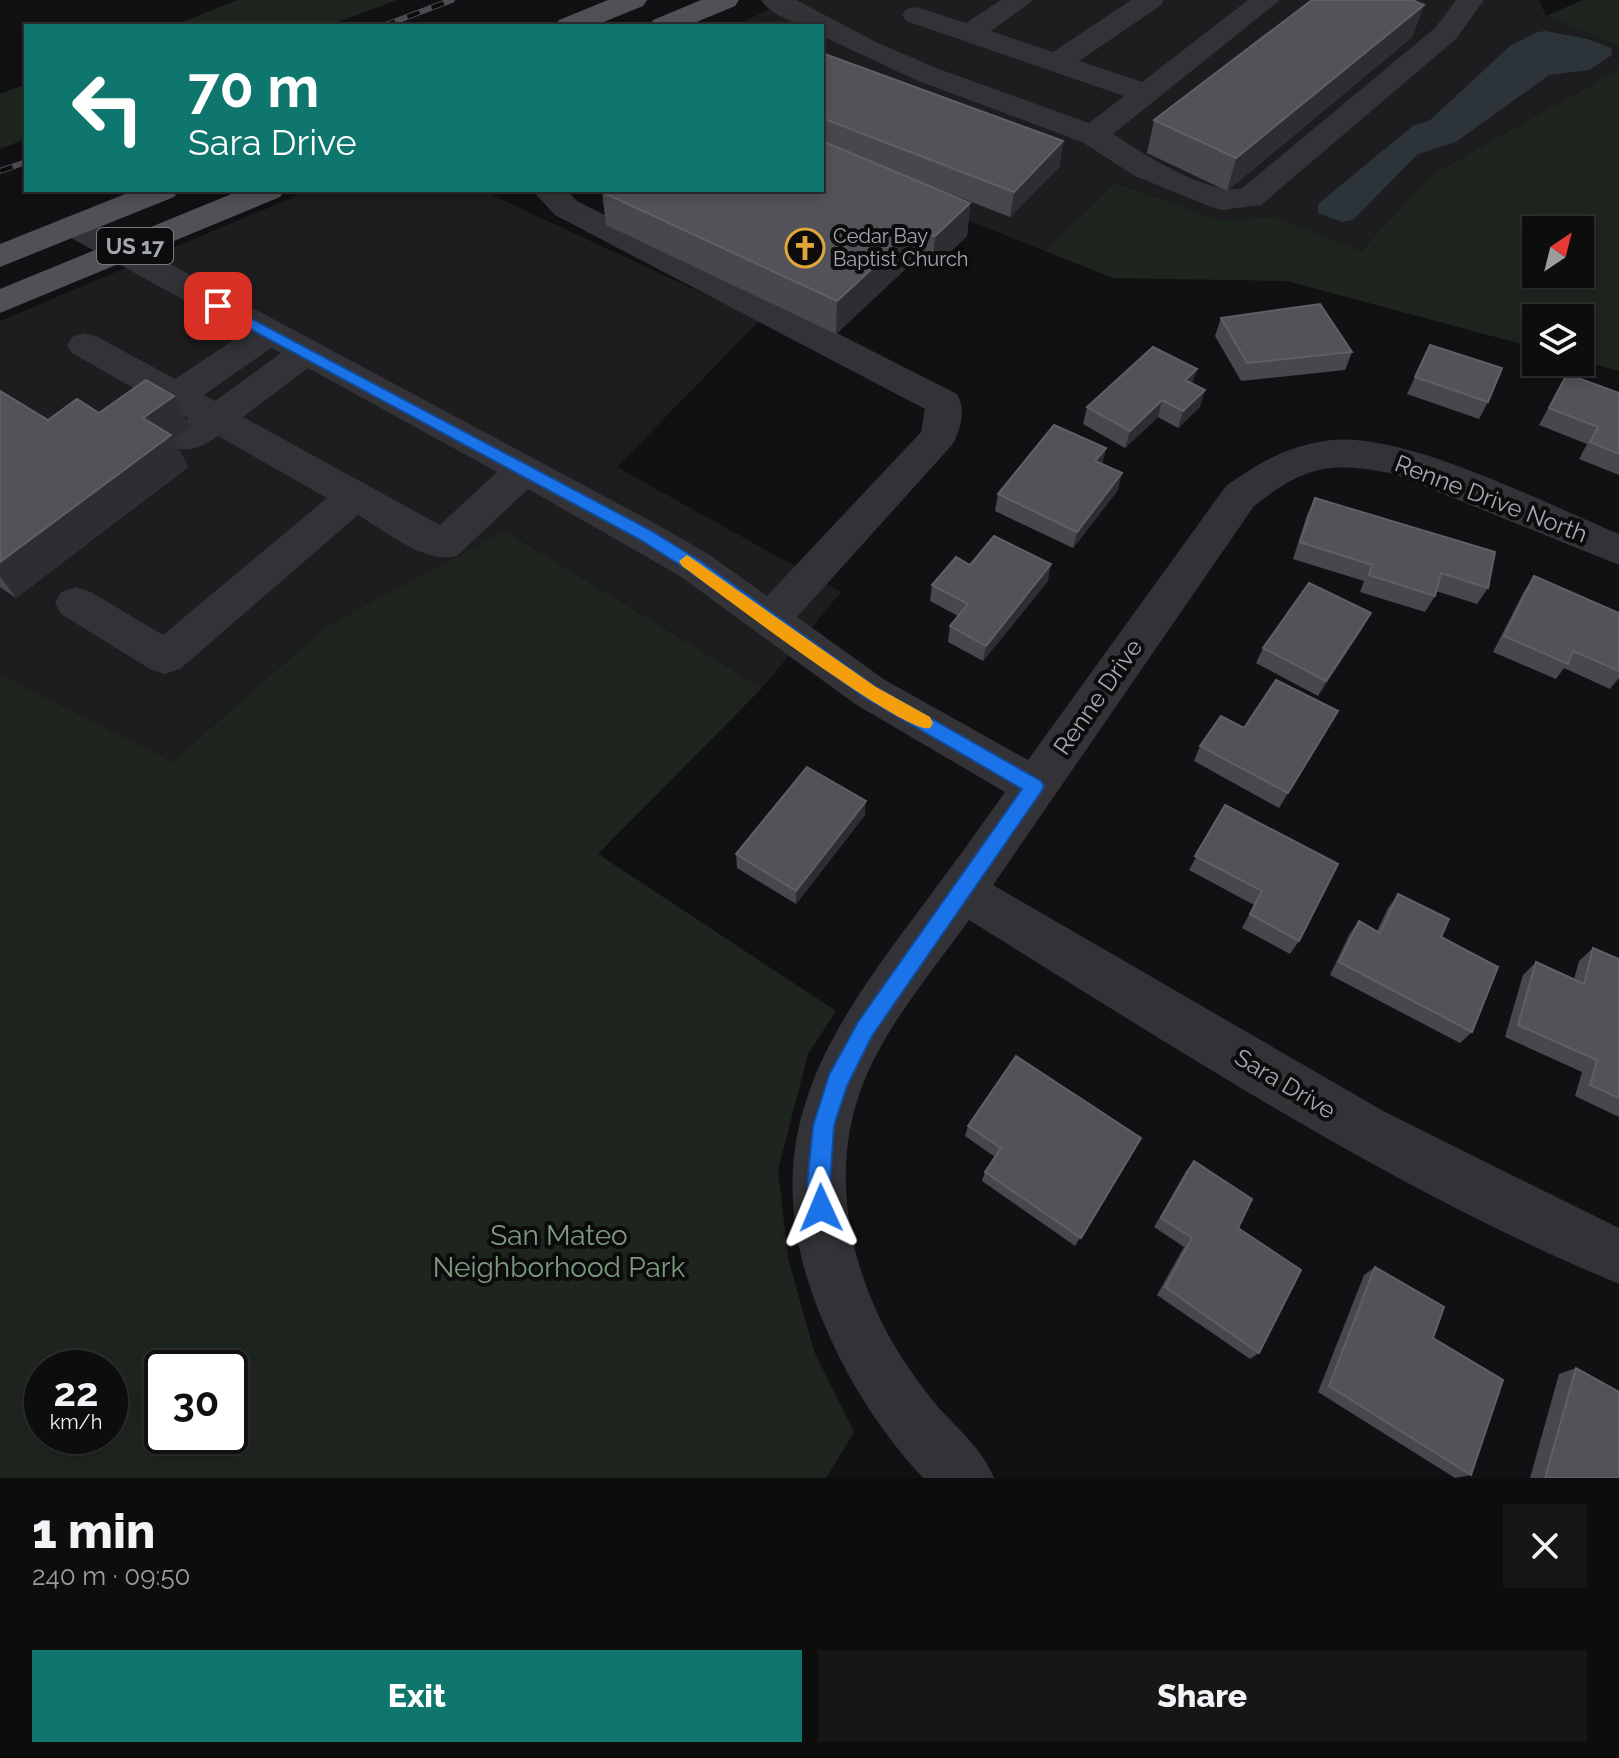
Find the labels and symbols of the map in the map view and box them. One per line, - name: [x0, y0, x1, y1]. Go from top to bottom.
- north arrow: [1522, 216, 1594, 288]
- place label: Cedar Bay Baptist Church: [833, 224, 969, 271]
- church icon: Cedar Bay Baptist Church: [784, 227, 826, 269]
- road number: US 17: [97, 228, 173, 264]
- pin: [184, 272, 252, 340]
- street label: Renne Drive North: [1391, 448, 1592, 549]
- street label: Renne Drive: [1047, 633, 1148, 760]
- street label: Sara Drive: [1230, 1042, 1341, 1125]
- position arrow: [779, 1166, 863, 1250]
- park label: San Mateo Neighborhood Park: [433, 1219, 686, 1284]
- speed limit sign: 30: [144, 1350, 248, 1454]

